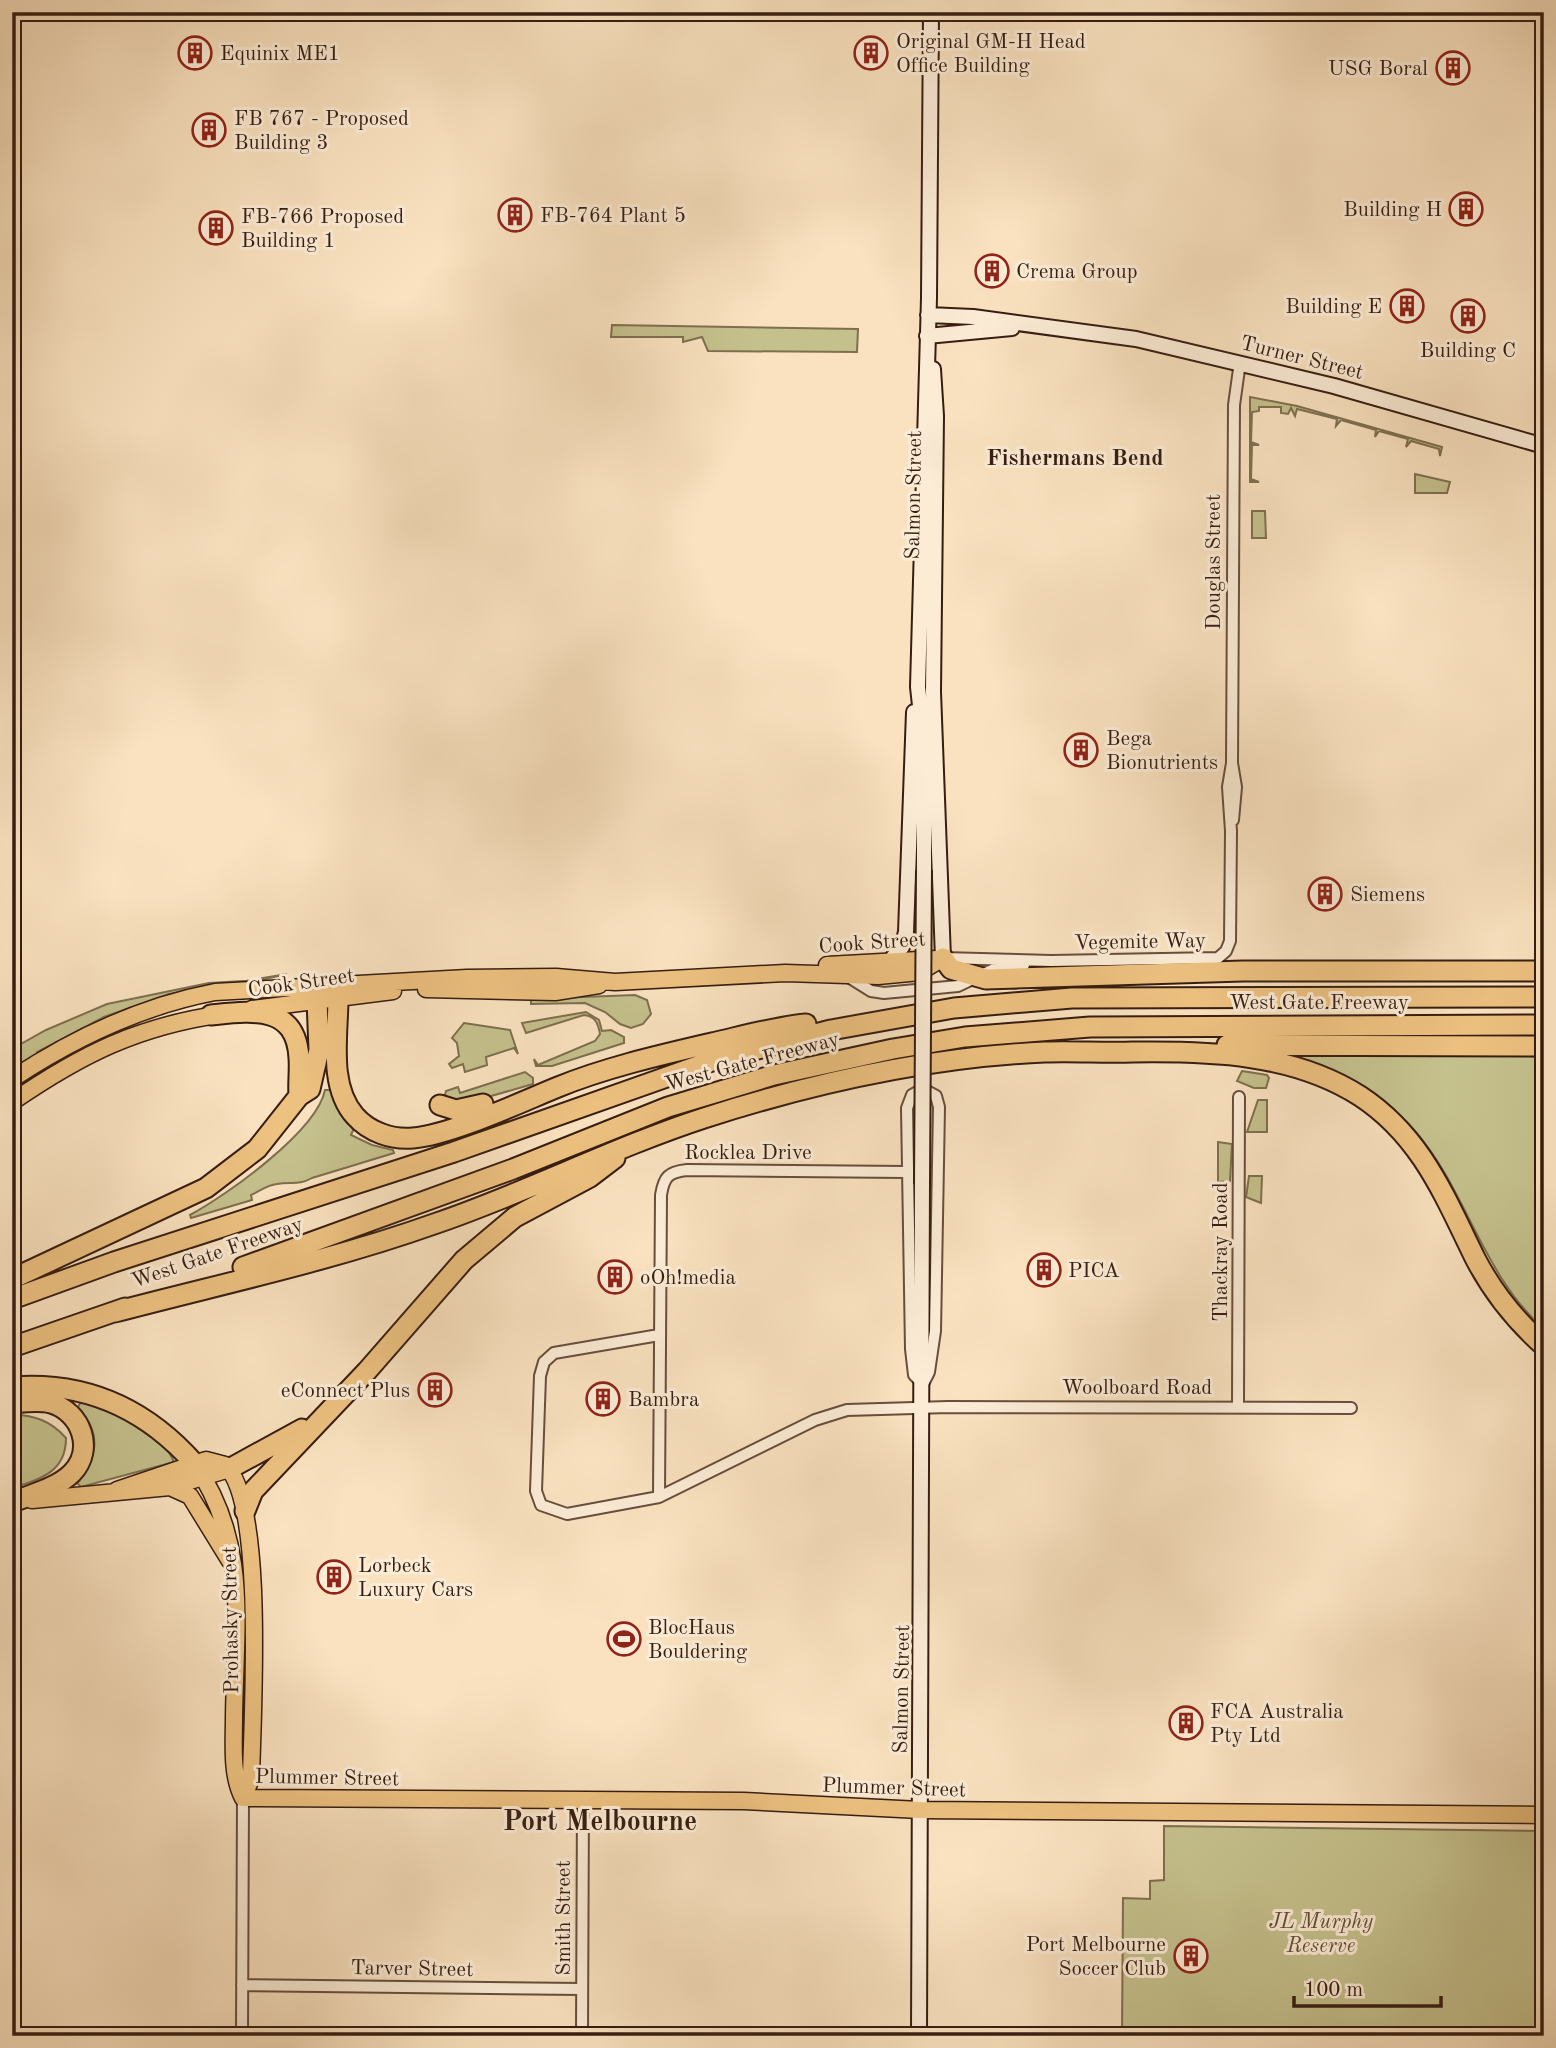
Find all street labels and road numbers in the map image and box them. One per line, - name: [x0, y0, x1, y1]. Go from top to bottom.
- street label: Turner Street: [1238, 333, 1365, 384]
- street label: Salmon Street: [903, 430, 926, 560]
- street label: Douglas Street: [1204, 494, 1225, 630]
- street label: Cook Street: [818, 929, 926, 958]
- street label: Vegemite Way: [1074, 931, 1206, 954]
- street label: Cook Street: [247, 966, 356, 1001]
- street label: West Gate Freeway: [1229, 993, 1409, 1014]
- street label: West Gate Freeway: [663, 1029, 842, 1096]
- street label: Rocklea Drive: [684, 1143, 812, 1164]
- street label: Thackray Road: [1211, 1182, 1232, 1322]
- street label: West Gate Freeway: [129, 1214, 306, 1293]
- street label: Woolboard Road: [1062, 1378, 1212, 1399]
- street label: Prohasky Street: [220, 1546, 243, 1694]
- street label: Salmon Street: [891, 1624, 914, 1754]
- street label: Plummer Street: [255, 1767, 399, 1790]
- street label: Plummer Street: [821, 1775, 966, 1802]
- street label: Smith Street: [554, 1860, 575, 1976]
- street label: Tarver Street: [350, 1958, 474, 1981]

